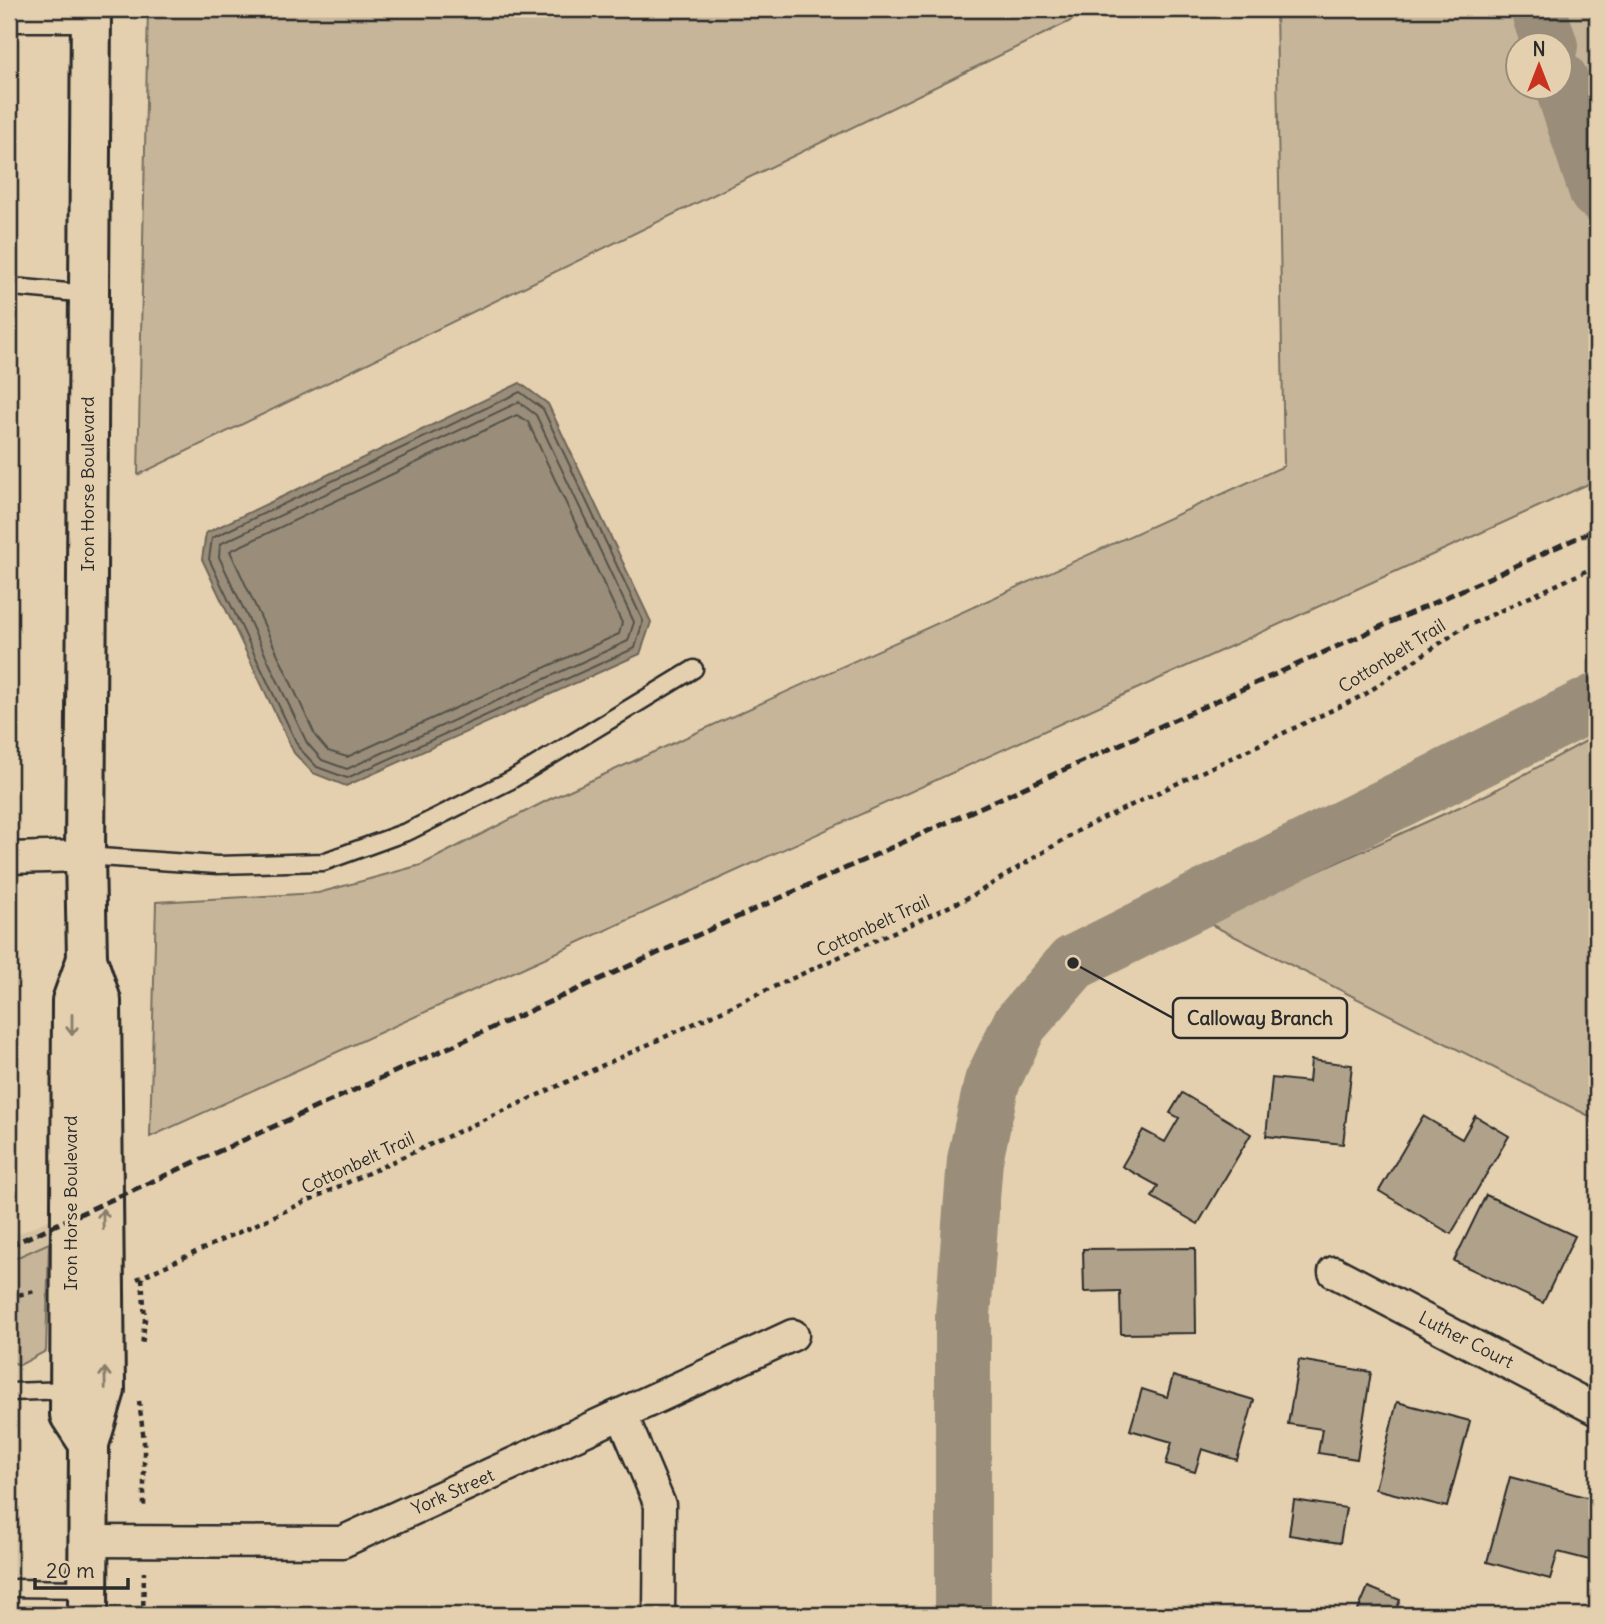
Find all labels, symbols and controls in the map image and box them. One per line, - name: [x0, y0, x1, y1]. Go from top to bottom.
- north arrow: [1504, 32, 1574, 102]
- text: N: [1532, 37, 1546, 61]
- street label: Iron Horse Boulevard: [76, 396, 99, 572]
- street label: Cottonbelt Trail: [1334, 613, 1450, 698]
- street label: Cottonbelt Trail: [813, 889, 933, 962]
- callout: Calloway Branch: [1173, 998, 1347, 1038]
- text: Calloway Branch: [1187, 1006, 1333, 1030]
- one-way arrow: [65, 1013, 79, 1036]
- street label: Iron Horse Boulevard: [59, 1115, 82, 1291]
- street label: Cottonbelt Trail: [298, 1126, 418, 1199]
- one-way arrow: [96, 1208, 110, 1231]
- street label: Luther Court: [1415, 1306, 1518, 1373]
- one-way arrow: [98, 1367, 112, 1390]
- street label: York Street: [408, 1463, 498, 1520]
- scale bar: [35, 1547, 128, 1591]
- text: 20 m: [46, 1557, 95, 1584]

